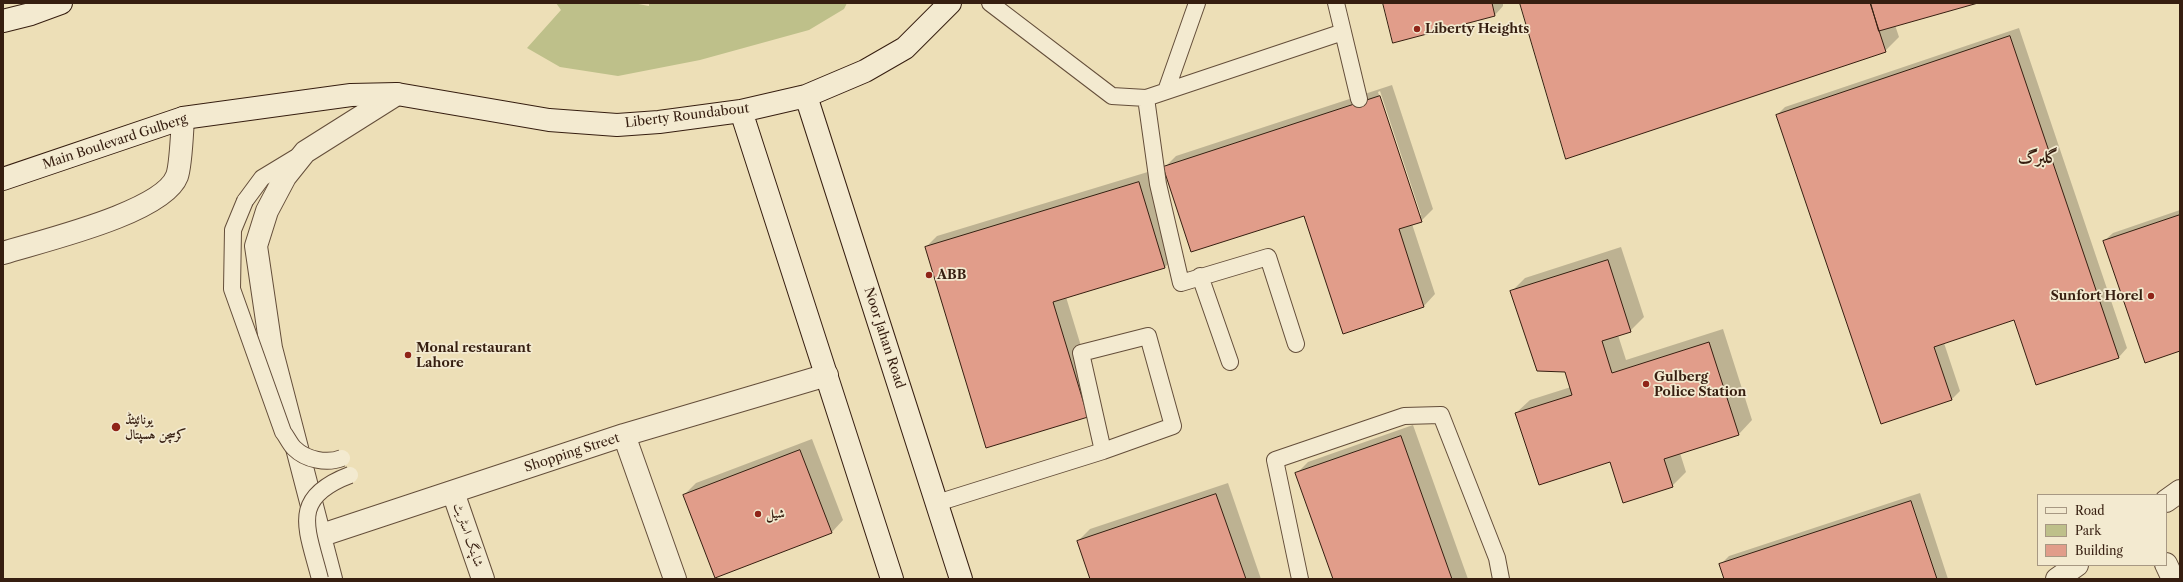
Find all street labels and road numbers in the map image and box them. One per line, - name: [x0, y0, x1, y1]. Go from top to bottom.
- street label: Liberty Roundabout: [624, 101, 750, 131]
- street label: Main Boulevard Gulberg: [41, 111, 189, 173]
- street label: Noor Jahan Road: [860, 286, 908, 390]
- street label: Shopping Street: [522, 430, 622, 476]
- street label: شاپنگ اسٹریٹ: [450, 501, 486, 569]

